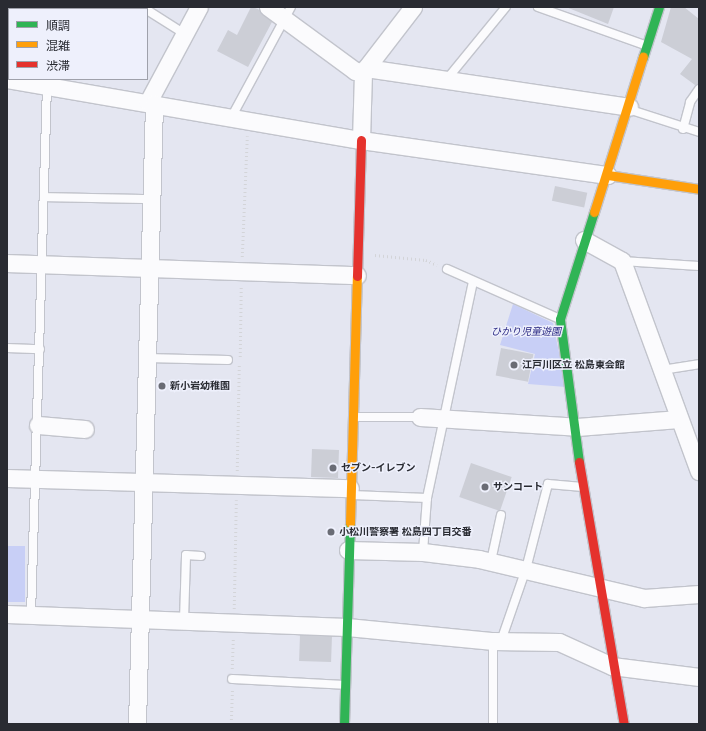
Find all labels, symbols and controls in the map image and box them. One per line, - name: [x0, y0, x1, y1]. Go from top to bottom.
- legend: [8, 8, 148, 80]
- text: 順調: [46, 18, 70, 33]
- text: 混雑: [46, 38, 70, 53]
- text: 渋滞: [46, 58, 70, 73]
- park label: ひかり児童遊園: [491, 326, 561, 338]
- place label: 江戸川区立 松島東会館: [522, 359, 625, 371]
- marker: 江戸川区立 松島東会館: [509, 360, 519, 370]
- place label: 新小岩幼稚園: [170, 380, 230, 392]
- marker: 新小岩幼稚園: [157, 381, 167, 391]
- place label: セブン-イレブン: [341, 462, 416, 474]
- marker: セブン-イレブン: [328, 463, 338, 473]
- place label: サンコート: [493, 481, 543, 493]
- marker: サンコート: [480, 482, 490, 492]
- place label: 小松川警察署 松島四丁目交番: [339, 526, 472, 538]
- marker: 小松川警察署 松島四丁目交番: [326, 527, 336, 537]

